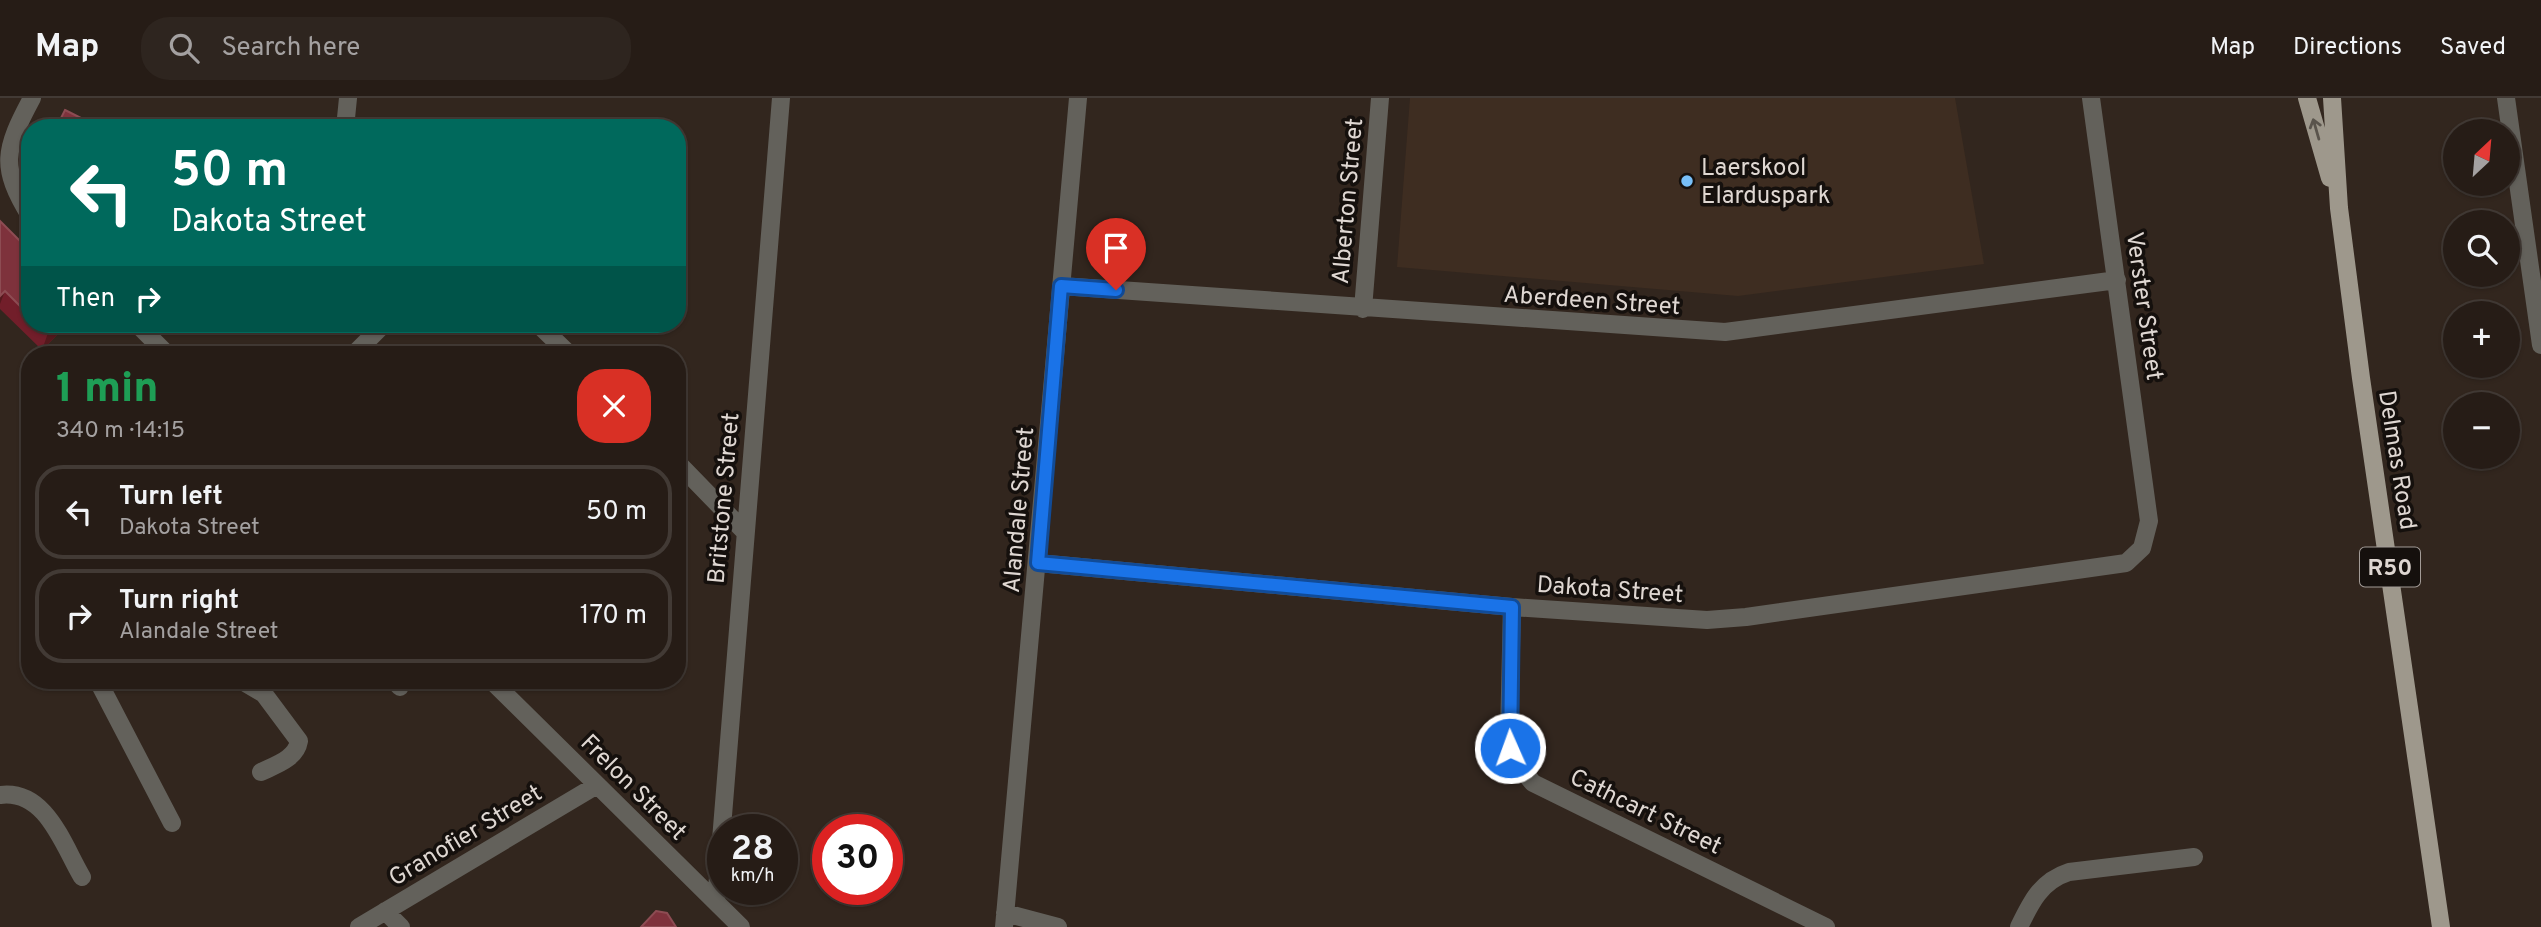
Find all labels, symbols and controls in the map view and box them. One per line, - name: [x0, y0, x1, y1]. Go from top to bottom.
- search box: [141, 17, 631, 80]
- text: Map: [35, 27, 99, 69]
- icon: search: [165, 29, 203, 67]
- text: Search here: [221, 32, 360, 65]
- text: Map: [2210, 33, 2255, 63]
- text: Directions: [2293, 33, 2402, 63]
- text: Saved: [2440, 33, 2506, 63]
- street label: Alberton Street: [1327, 117, 1371, 285]
- one-way arrow: [2309, 119, 2322, 141]
- north arrow: [2443, 119, 2520, 196]
- map controls: [2443, 119, 2520, 469]
- text: 50 m: [171, 142, 288, 204]
- icon: left: [56, 147, 147, 238]
- place label: Laerskool Elarduspark: [1701, 154, 1830, 212]
- marker: Laerskool Elarduspark: [1679, 173, 1695, 189]
- text: Dakota Street: [171, 203, 367, 243]
- button: search: [2443, 210, 2520, 287]
- pin: [1086, 218, 1146, 290]
- icon: arrive: [1097, 229, 1135, 267]
- street label: Verster Street: [2118, 230, 2168, 382]
- icon: right: [129, 280, 167, 318]
- street label: Aberdeen Street: [1502, 281, 1681, 323]
- text: Then: [56, 283, 115, 316]
- button: +: [2443, 301, 2520, 378]
- text: 1 min: [56, 364, 159, 417]
- button: close: [577, 369, 651, 443]
- street label: Delmas Road: [2370, 388, 2422, 532]
- button: −: [2443, 392, 2520, 469]
- street label: Britstone Street: [703, 411, 747, 585]
- text: 340 m · 14:15: [56, 417, 185, 446]
- street label: Alandale Street: [998, 426, 1042, 594]
- text: Turn left: [119, 481, 223, 514]
- icon: left: [60, 493, 98, 531]
- text: 50 m: [586, 496, 647, 529]
- text: Dakota Street: [119, 514, 260, 543]
- road number: R50: [2360, 547, 2420, 587]
- street label: Dakota Street: [1536, 571, 1684, 611]
- text: Turn right: [119, 585, 239, 618]
- icon: right: [60, 597, 98, 635]
- text: 170 m: [580, 600, 647, 633]
- text: Alandale Street: [119, 618, 278, 647]
- position arrow: [1473, 711, 1547, 785]
- street label: Frelon Street: [573, 729, 692, 848]
- street label: Cathcart Street: [1564, 763, 1726, 863]
- street label: Granofier Street: [384, 779, 548, 894]
- speed limit sign: 30: [812, 814, 903, 905]
- text: 28: [731, 828, 774, 872]
- text: km/h: [731, 865, 774, 888]

